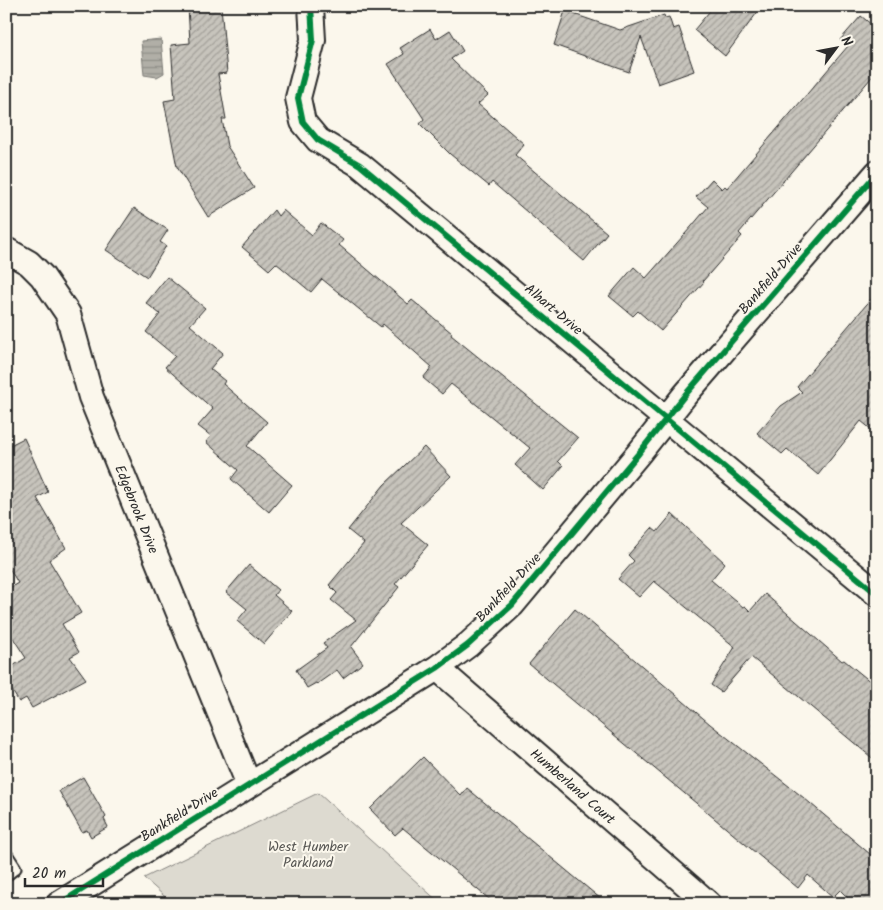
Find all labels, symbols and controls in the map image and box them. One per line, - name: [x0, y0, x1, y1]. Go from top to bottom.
- north arrow: [810, 22, 860, 72]
- text: N: [835, 32, 858, 51]
- street label: Bankfield Drive: [733, 238, 809, 319]
- street label: Alhart Drive: [519, 279, 588, 341]
- street label: Edgebrook Drive: [108, 462, 164, 558]
- street label: Bankfield Drive: [471, 547, 547, 628]
- street label: Humberland Court: [525, 743, 620, 831]
- street label: Bankfield Drive: [136, 782, 223, 848]
- park label: West Humber Parkland: [268, 836, 349, 874]
- scale bar: [25, 855, 102, 887]
- text: 20 m: [32, 862, 66, 886]

